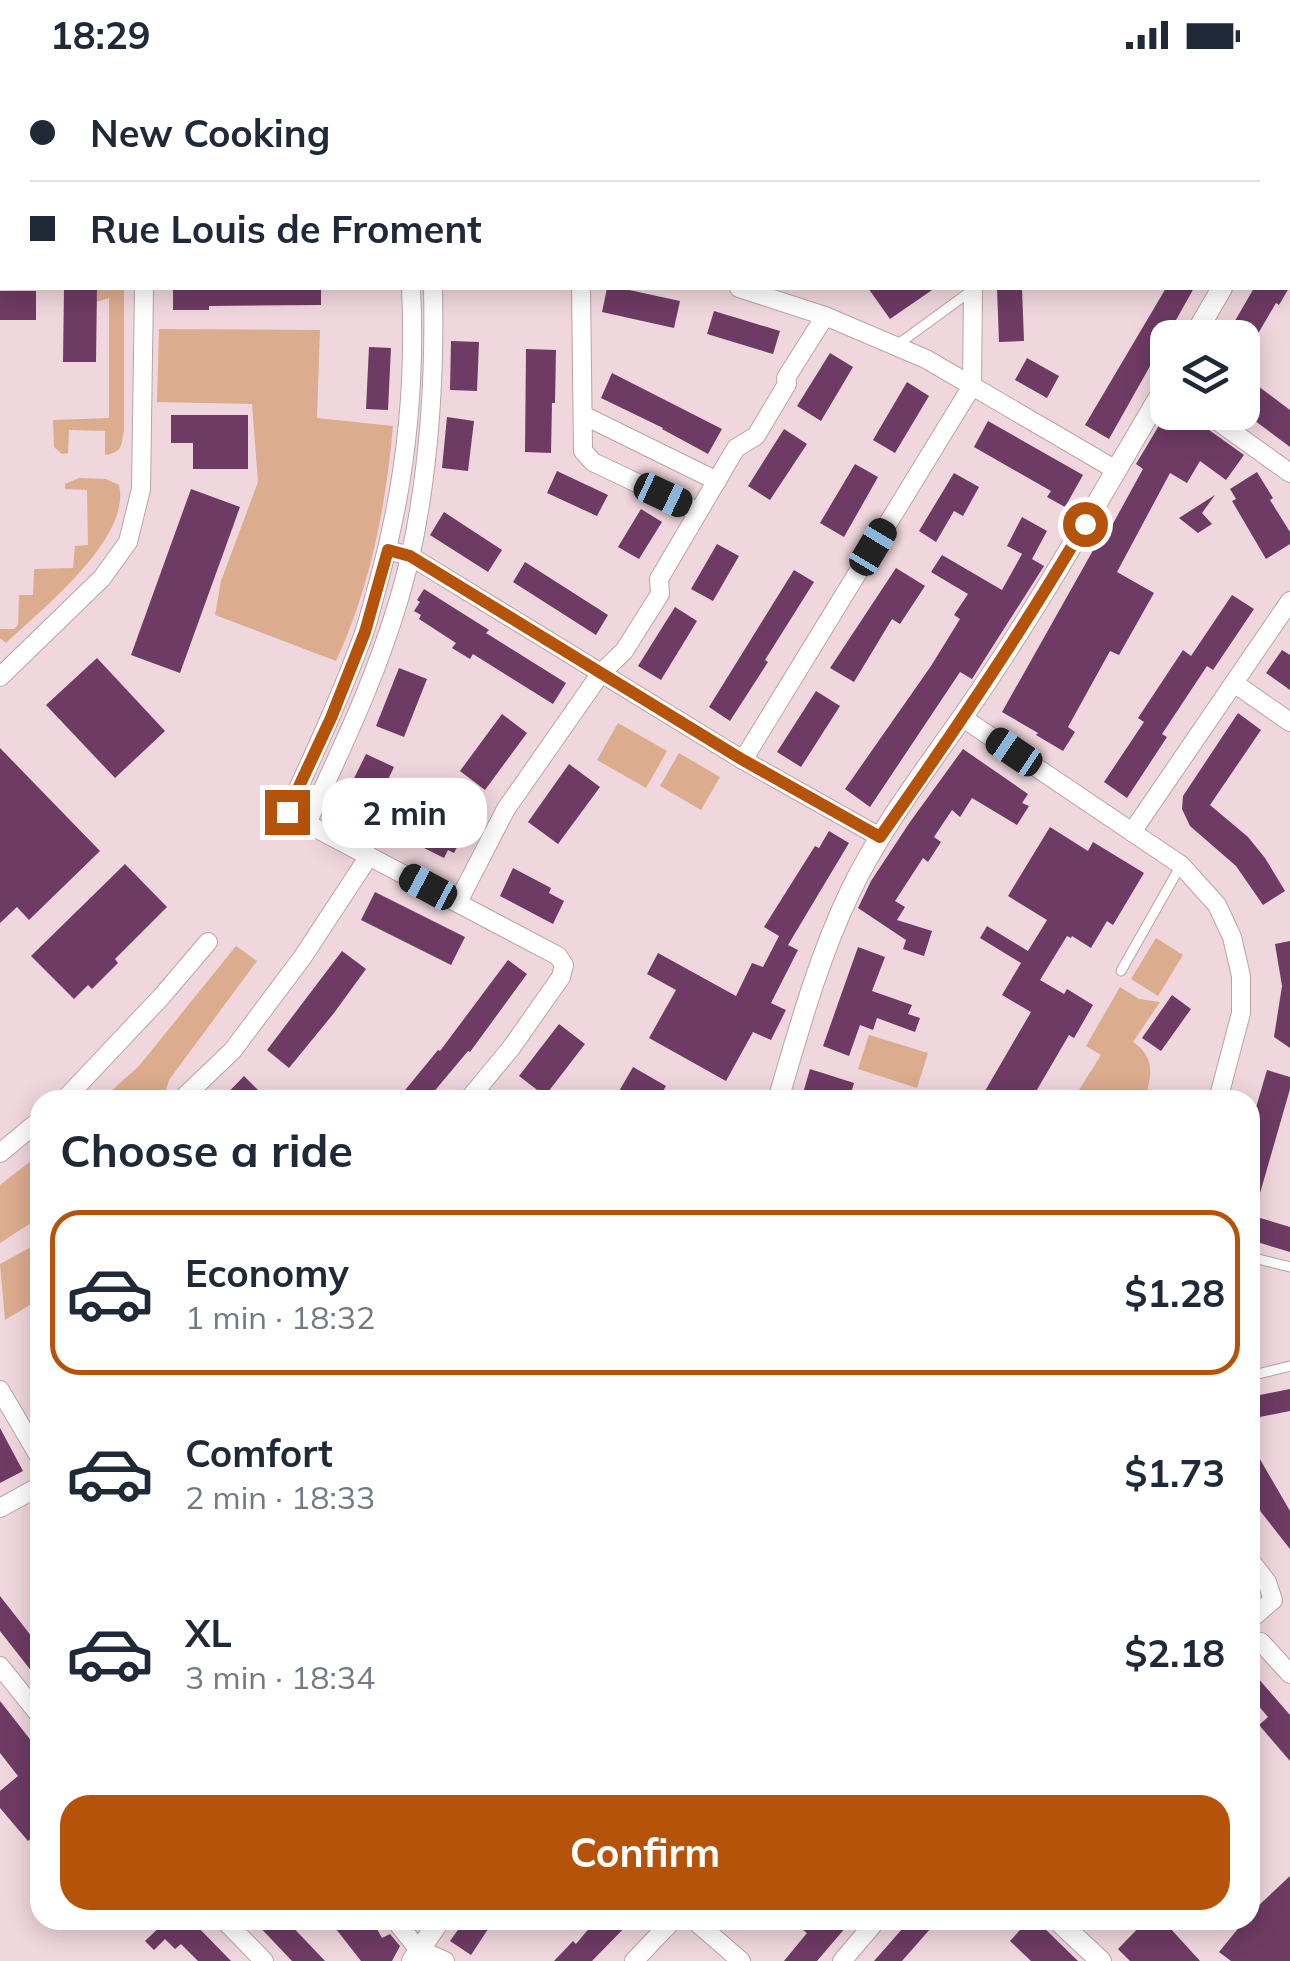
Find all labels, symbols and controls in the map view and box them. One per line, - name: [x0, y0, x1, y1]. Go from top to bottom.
- text: 18:29: [50, 11, 151, 59]
- text: New Cooking: [90, 109, 330, 157]
- text: Rue Louis de Froment: [90, 205, 482, 253]
- map controls: [1150, 320, 1260, 430]
- button: layers: [1150, 320, 1260, 430]
- car: [629, 469, 697, 521]
- route start: [1063, 502, 1108, 547]
- car: [845, 514, 901, 580]
- car: [981, 723, 1047, 781]
- callout: 2 min: [322, 777, 487, 847]
- route end: [265, 790, 310, 835]
- text: 2 min: [362, 793, 447, 833]
- car: [394, 860, 462, 914]
- text: Choose a ride: [60, 1122, 353, 1178]
- icon: car: [65, 1248, 155, 1338]
- text: Economy: [185, 1249, 349, 1297]
- text: $1.28: [1124, 1269, 1225, 1317]
- text: 1 min · 18:32: [185, 1297, 375, 1337]
- icon: car: [65, 1428, 155, 1518]
- text: Comfort: [185, 1429, 333, 1477]
- text: $1.73: [1124, 1449, 1225, 1497]
- text: 2 min · 18:33: [185, 1477, 375, 1517]
- icon: car: [65, 1608, 155, 1698]
- text: XL: [185, 1609, 232, 1657]
- text: $2.18: [1124, 1629, 1225, 1677]
- text: 3 min · 18:34: [185, 1657, 375, 1697]
- button: Confirm: [60, 1795, 1230, 1910]

